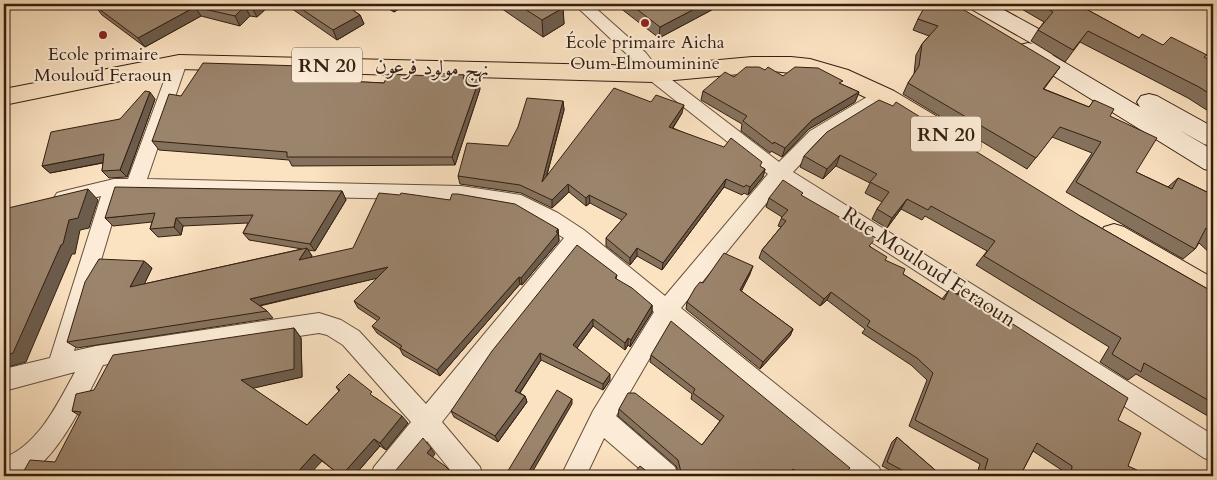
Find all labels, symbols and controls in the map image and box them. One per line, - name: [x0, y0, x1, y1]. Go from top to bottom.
- marker: École primaire Aicha Oum Elmouminine: [639, 17, 651, 29]
- marker: Ecole primaire Mouloud Feraoun: [97, 29, 109, 41]
- place label: École primaire Aicha Oum Elmouminine: [565, 30, 725, 76]
- place label: Ecole primaire Mouloud Feraoun: [34, 42, 173, 88]
- road number: RN 20: [292, 48, 362, 82]
- street label: نهج مولود فرعون: [374, 52, 490, 88]
- road number: RN 20: [911, 116, 981, 152]
- street label: Rue Mouloud Feraoun: [836, 200, 1022, 334]

